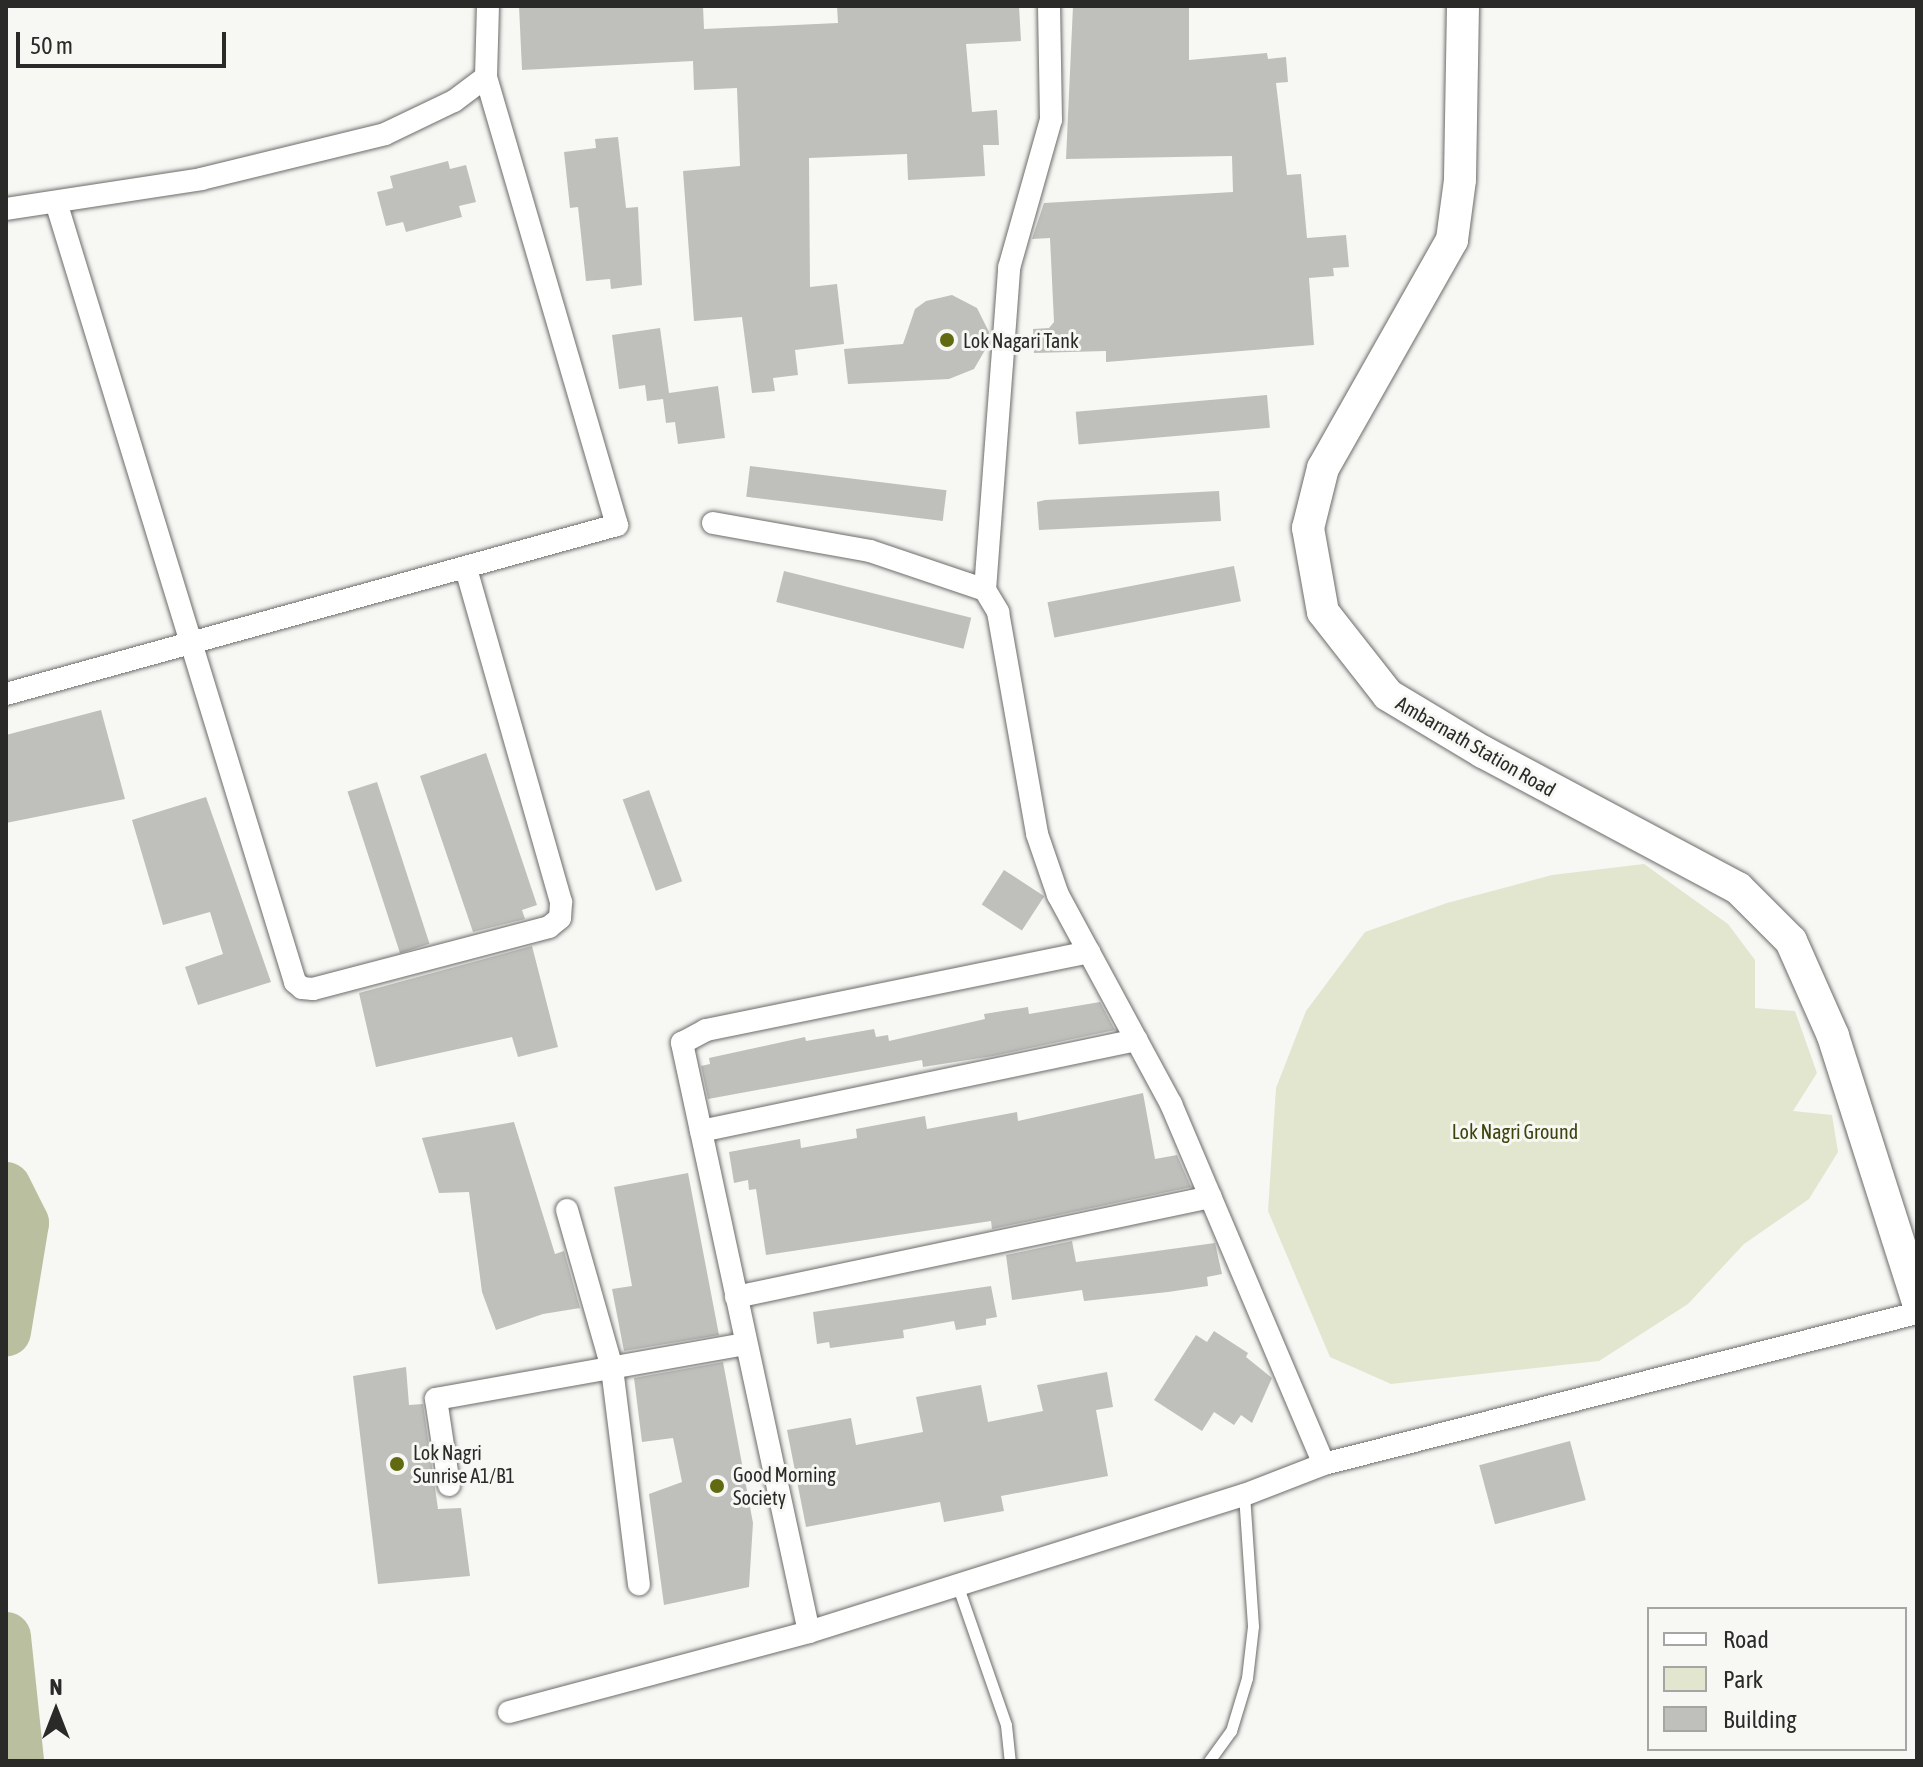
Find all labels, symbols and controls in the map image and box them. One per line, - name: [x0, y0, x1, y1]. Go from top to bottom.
- scale bar: [20, 16, 230, 66]
- text: 50 m: [30, 32, 73, 59]
- place label: Lok Nagari Tank: [963, 328, 1079, 352]
- marker: Lok Nagari Tank: [938, 331, 956, 349]
- street label: Ambarnath Station Road: [1392, 691, 1560, 801]
- park label: Lok Nagri Ground: [1452, 1119, 1578, 1143]
- place label: Lok Nagri Sunrise A1/B1: [413, 1440, 515, 1487]
- marker: Lok Nagri Sunrise A1/B1: [388, 1455, 406, 1473]
- place label: Good Morning Society: [733, 1462, 836, 1509]
- marker: Good Morning Society: [708, 1477, 726, 1495]
- legend: [1647, 1607, 1907, 1751]
- text: Road: [1723, 1626, 1769, 1653]
- text: Park: [1723, 1666, 1763, 1693]
- north arrow: [16, 1671, 96, 1751]
- text: N: [50, 1674, 62, 1700]
- text: Building: [1723, 1706, 1796, 1733]

